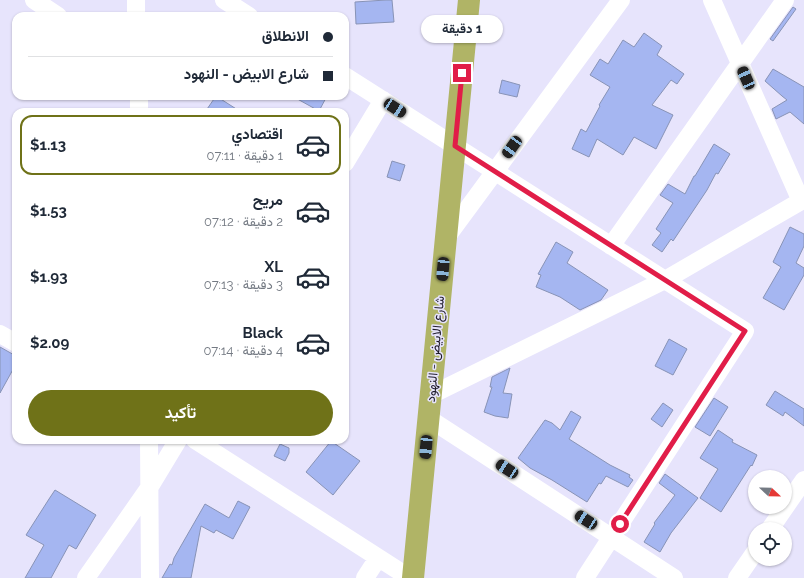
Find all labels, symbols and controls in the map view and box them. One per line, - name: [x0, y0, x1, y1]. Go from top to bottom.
- callout: 1 دقيقة: [421, 15, 503, 43]
- text: 1 دقيقة: [442, 21, 482, 36]
- text: الانطلاق: [262, 27, 309, 45]
- route end: [453, 64, 471, 82]
- text: شارع الابيض - النهود: [184, 65, 309, 83]
- car: [736, 65, 756, 91]
- car: [382, 96, 408, 120]
- text: اقتصادي: [231, 125, 283, 143]
- icon: car: [295, 127, 331, 163]
- car: [500, 134, 524, 160]
- text: $1.13: [30, 136, 66, 154]
- text: 1 دقيقة · 07:11: [207, 148, 283, 163]
- text: مريح: [253, 191, 283, 209]
- icon: car: [295, 193, 331, 229]
- text: $1.53: [30, 202, 67, 220]
- text: 2 دقيقة · 07:12: [204, 214, 283, 229]
- car: [436, 257, 450, 281]
- text: XL: [265, 258, 283, 276]
- icon: car: [295, 259, 331, 295]
- text: $1.93: [30, 268, 68, 286]
- text: 3 دقيقة · 07:13: [204, 277, 283, 292]
- street label: شارع الابيض - النهود: [423, 295, 449, 403]
- text: Black: [243, 324, 283, 342]
- icon: car: [295, 325, 331, 361]
- text: $2.09: [30, 334, 69, 352]
- text: 4 دقيقة · 07:14: [203, 343, 283, 358]
- button: تأكيد: [28, 390, 333, 436]
- car: [419, 435, 433, 459]
- car: [494, 457, 520, 481]
- north arrow: [748, 470, 792, 514]
- map controls: [748, 470, 792, 566]
- car: [573, 508, 599, 532]
- route start: [611, 515, 629, 533]
- button: locate: [748, 522, 792, 566]

